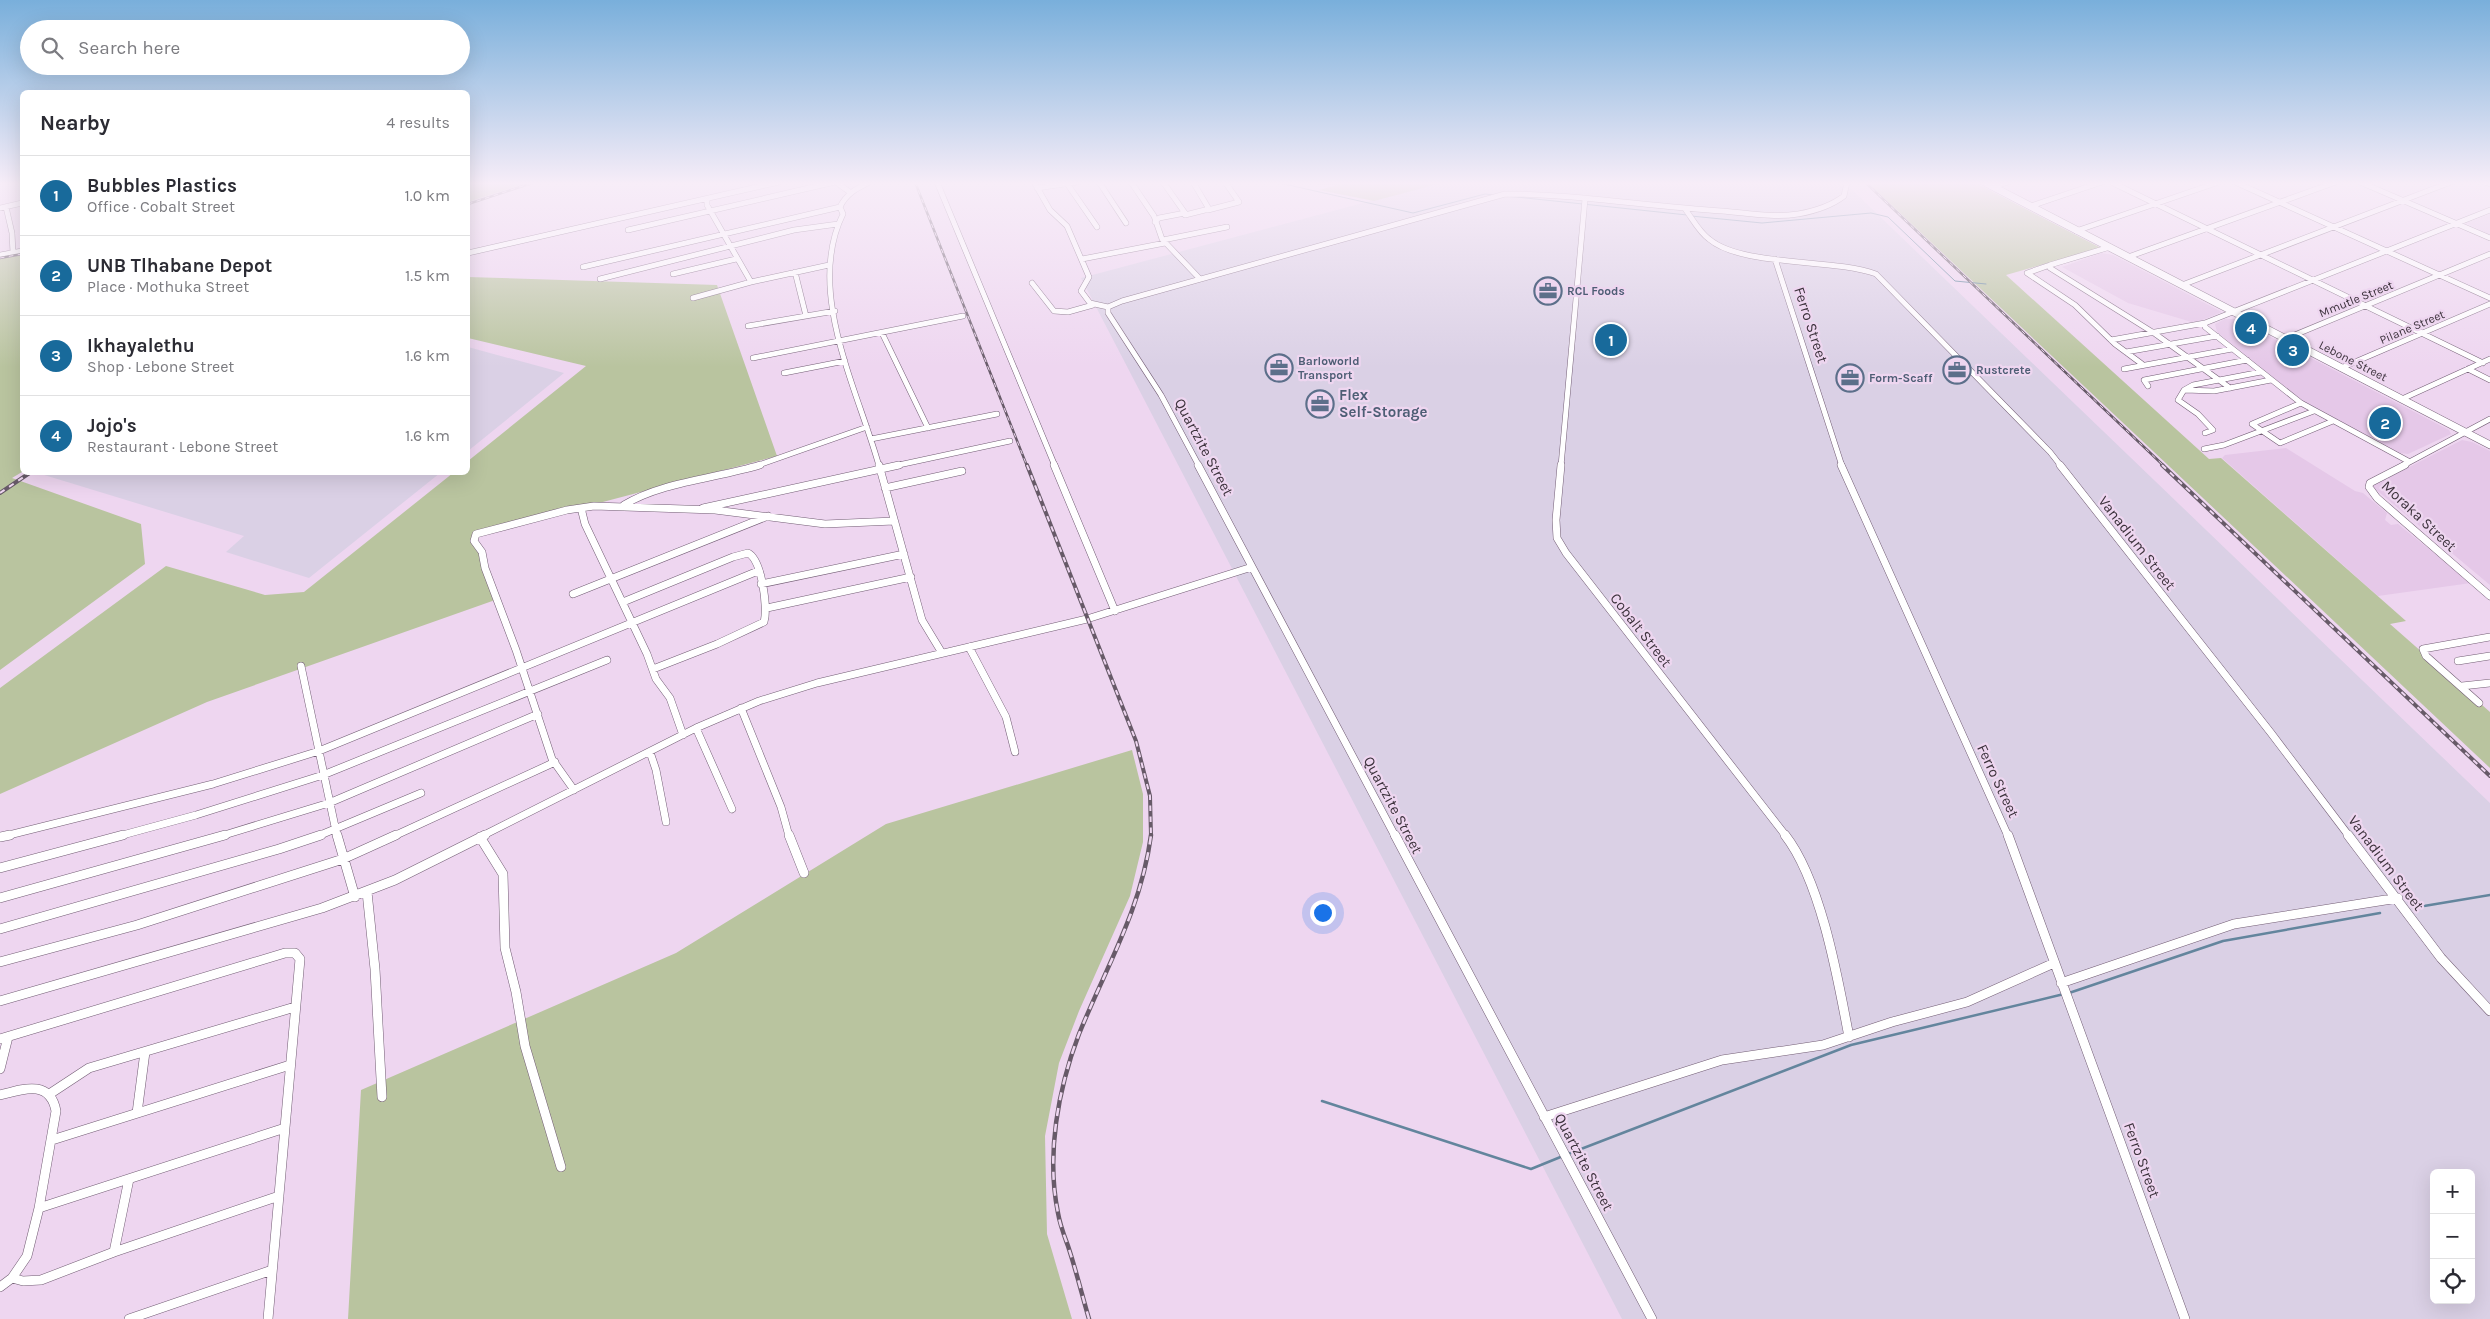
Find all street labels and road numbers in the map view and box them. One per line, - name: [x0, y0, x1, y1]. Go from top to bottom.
- street label: Mmutle Street: [2317, 278, 2395, 320]
- street label: Ferro Street: [1790, 285, 1832, 366]
- street label: Pilane Street: [2377, 307, 2447, 347]
- street label: Lebone Street: [2317, 338, 2390, 384]
- street label: Quartzite Street: [1171, 395, 1237, 499]
- street label: Moraka Street: [2378, 477, 2461, 556]
- street label: Vanadium Street: [2095, 492, 2180, 594]
- street label: Cobalt Street: [1606, 589, 1676, 671]
- street label: Ferro Street: [1973, 741, 2023, 821]
- street label: Quartzite Street: [1360, 753, 1426, 857]
- street label: Vanadium Street: [2344, 812, 2428, 915]
- street label: Quartzite Street: [1551, 1110, 1617, 1214]
- street label: Ferro Street: [2120, 1120, 2164, 1200]

